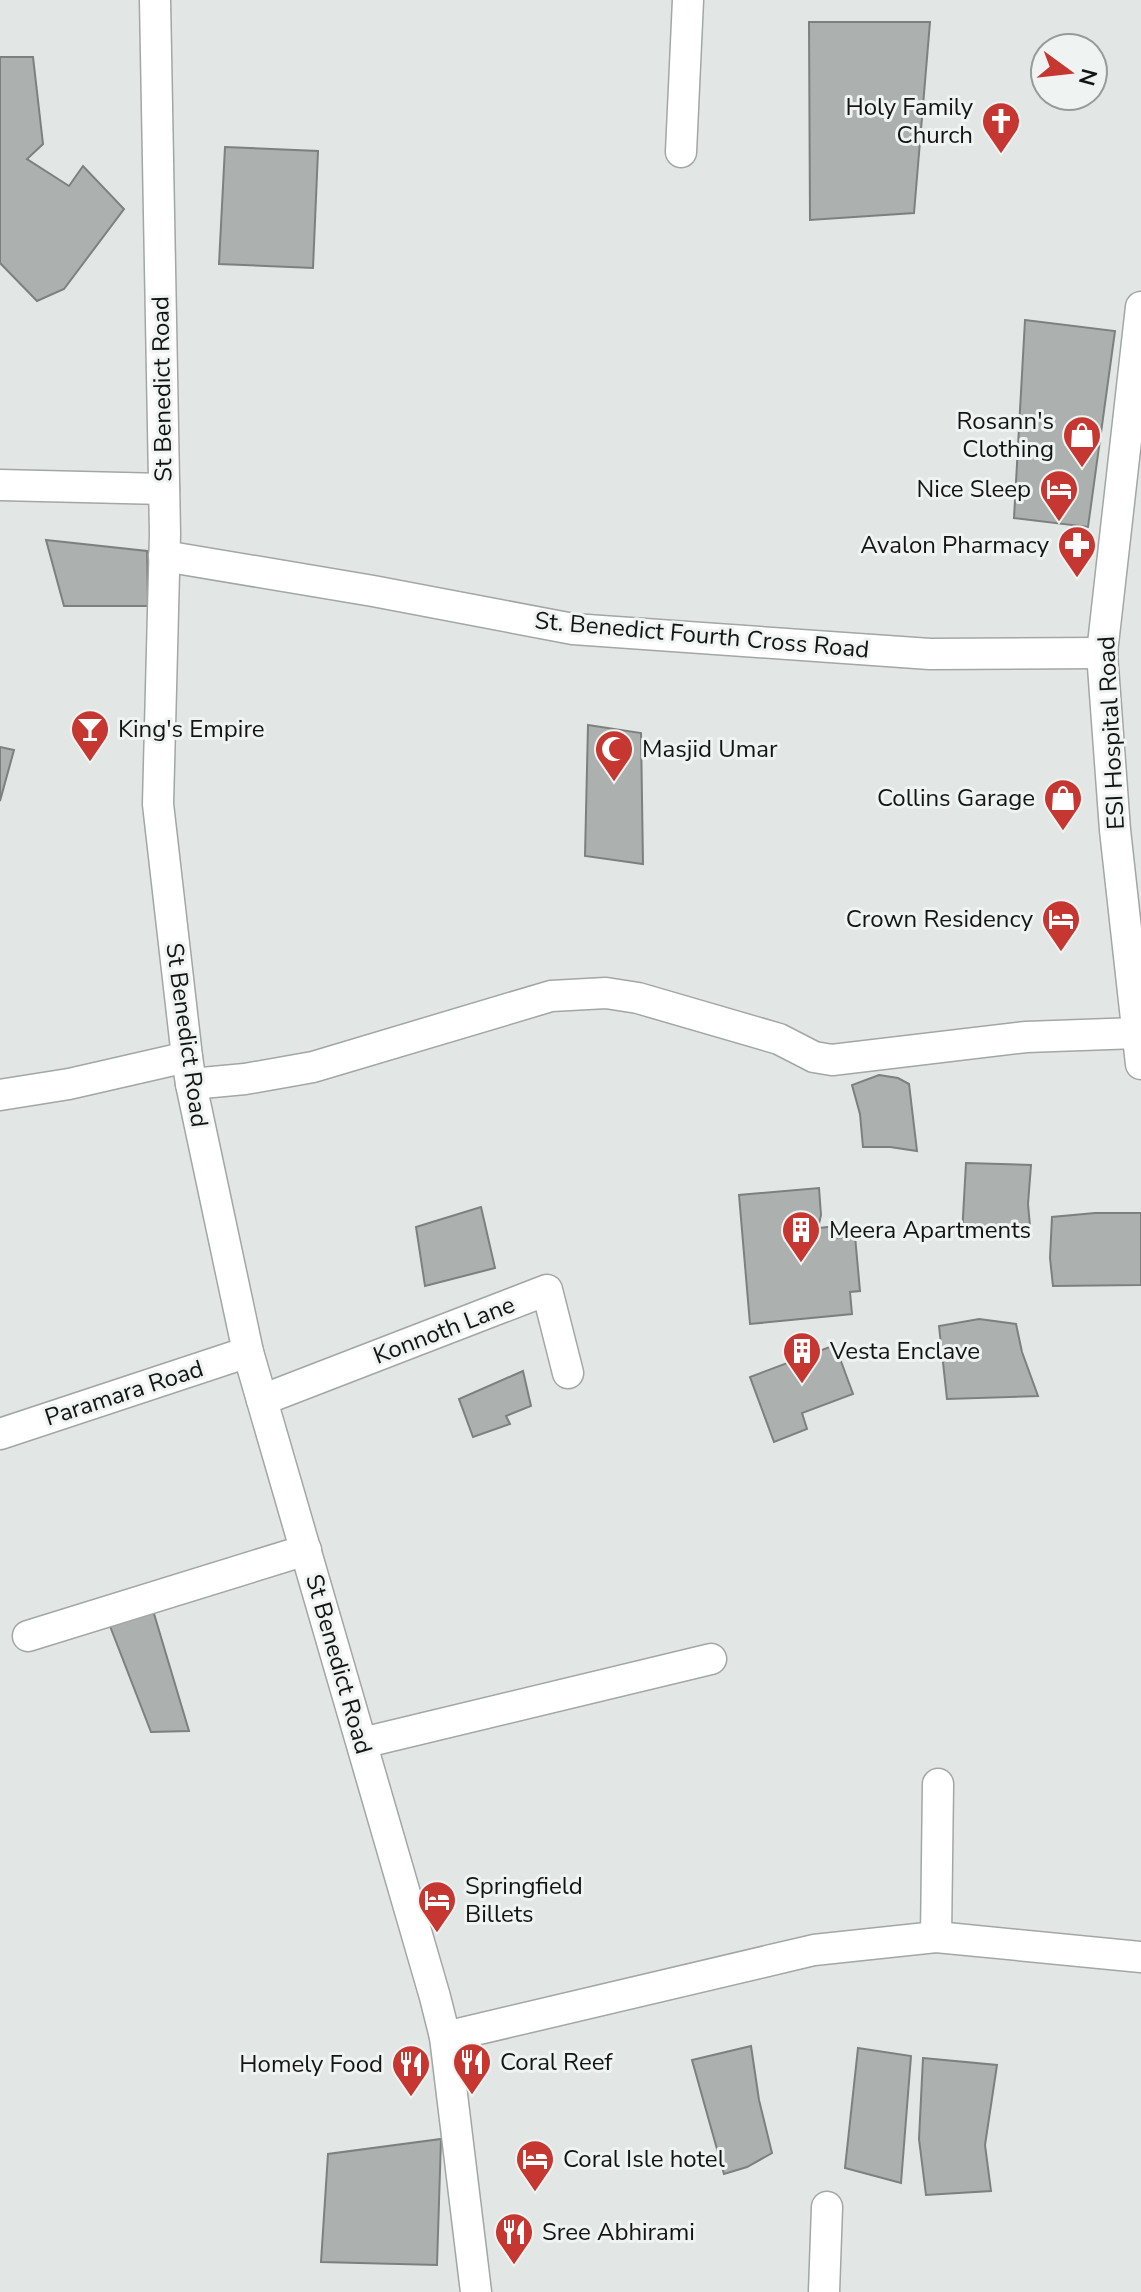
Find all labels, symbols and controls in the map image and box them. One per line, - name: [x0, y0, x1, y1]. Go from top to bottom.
- north arrow: [1029, 32, 1109, 112]
- text: N: [1071, 65, 1104, 89]
- place label: Holy Family Church: [845, 91, 974, 151]
- church icon: Holy Family Church: [980, 100, 1022, 155]
- street label: St Benedict Road: [144, 296, 180, 482]
- place label: Rosann's Clothing: [956, 405, 1054, 465]
- shop icon: Rosann's Clothing: [1061, 414, 1103, 469]
- hotel icon: Nice Sleep: [1038, 468, 1080, 523]
- place label: Nice Sleep: [917, 473, 1031, 505]
- pharmacy icon: Avalon Pharmacy: [1056, 524, 1098, 579]
- place label: Avalon Pharmacy: [860, 529, 1050, 561]
- street label: St. Benedict Fourth Cross Road: [533, 604, 871, 666]
- street label: ESI Hospital Road: [1090, 635, 1132, 831]
- bar icon: King's Empire: [69, 708, 111, 763]
- place label: King's Empire: [118, 713, 265, 745]
- mosque icon: Masjid Umar: [593, 728, 635, 783]
- place label: Masjid Umar: [642, 733, 778, 765]
- shop icon: Collins Garage: [1042, 777, 1084, 832]
- place label: Collins Garage: [877, 782, 1035, 814]
- hotel icon: Crown Residency: [1040, 898, 1082, 953]
- place label: Crown Residency: [846, 903, 1034, 935]
- street label: St Benedict Road: [158, 941, 216, 1129]
- building icon: Meera Apartments: [780, 1209, 822, 1264]
- place label: Meera Apartments: [829, 1214, 1031, 1246]
- street label: Konnoth Lane: [369, 1288, 519, 1372]
- building icon: Vesta Enclave: [781, 1330, 823, 1385]
- place label: Vesta Enclave: [829, 1335, 980, 1367]
- street label: Paramara Road: [41, 1352, 207, 1434]
- street label: St Benedict Road: [298, 1570, 380, 1758]
- place label: Springfield Billets: [465, 1870, 583, 1930]
- hotel icon: Springfield Billets: [416, 1879, 458, 1934]
- restaurant icon: Coral Reef: [451, 2041, 493, 2096]
- restaurant icon: Homely Food: [390, 2043, 432, 2098]
- place label: Coral Reef: [500, 2046, 613, 2078]
- place label: Homely Food: [239, 2048, 383, 2080]
- hotel icon: Coral Isle hotel: [514, 2138, 556, 2193]
- place label: Coral Isle hotel: [563, 2143, 725, 2175]
- restaurant icon: Sree Abhirami: [493, 2211, 535, 2266]
- place label: Sree Abhirami: [542, 2216, 695, 2248]

